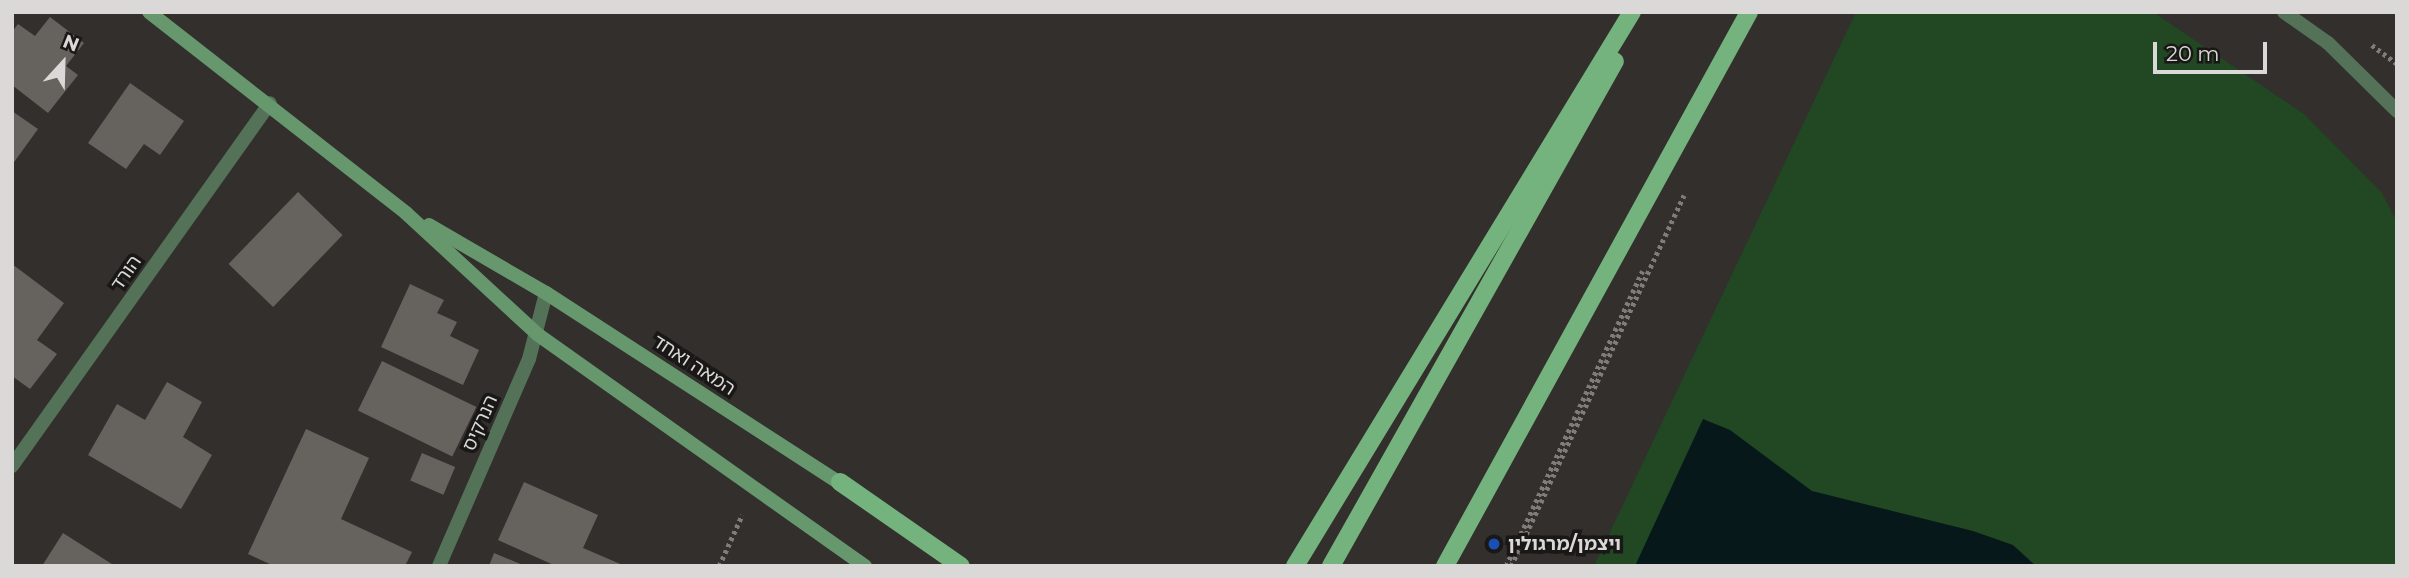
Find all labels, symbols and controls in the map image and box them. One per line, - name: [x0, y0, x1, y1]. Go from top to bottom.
- north arrow: [28, 28, 98, 98]
- scale bar: [2157, 28, 2271, 72]
- text: N: [60, 30, 82, 57]
- text: 20 m: [2166, 41, 2220, 66]
- street label: הורד: [106, 251, 146, 295]
- street label: המאה ואחד: [648, 330, 740, 400]
- street label: הנרקיס: [458, 392, 502, 454]
- place label: ויצמן/מרגולין: [1508, 533, 1621, 555]
- marker: ויצמן/מרגולין: [1486, 536, 1502, 552]

